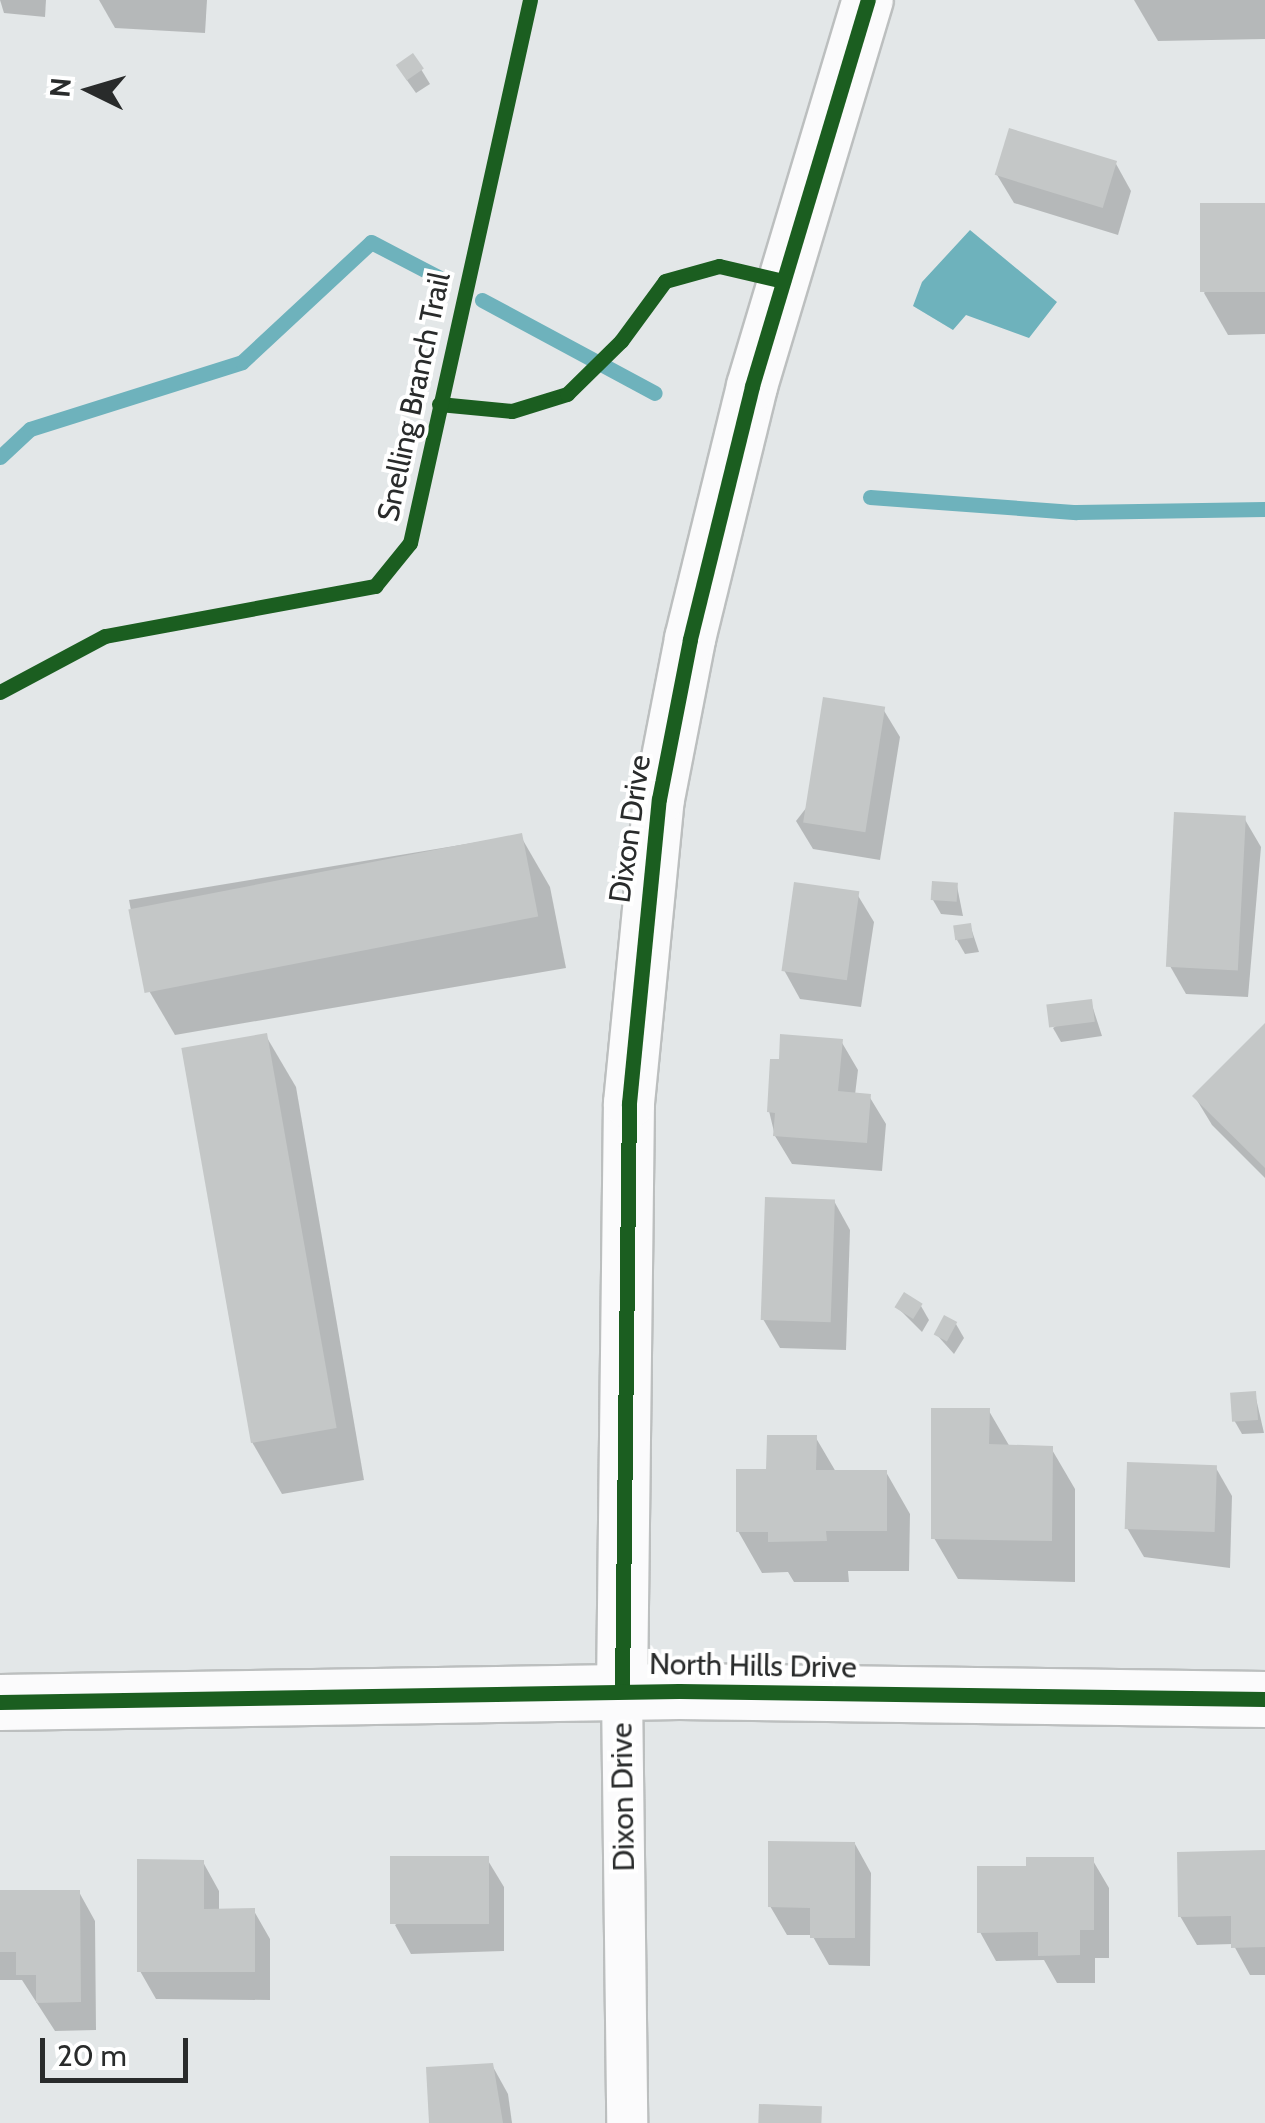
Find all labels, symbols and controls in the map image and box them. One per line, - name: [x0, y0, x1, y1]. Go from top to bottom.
- north arrow: [40, 40, 140, 140]
- text: N: [42, 76, 78, 99]
- street label: Snelling Branch Trail: [370, 269, 458, 525]
- street label: Dixon Drive: [602, 753, 658, 905]
- street label: North Hills Drive: [649, 1646, 857, 1686]
- street label: Dixon Drive: [604, 1722, 642, 1872]
- scale bar: [45, 2018, 192, 2080]
- text: 20 m: [57, 2037, 127, 2074]

